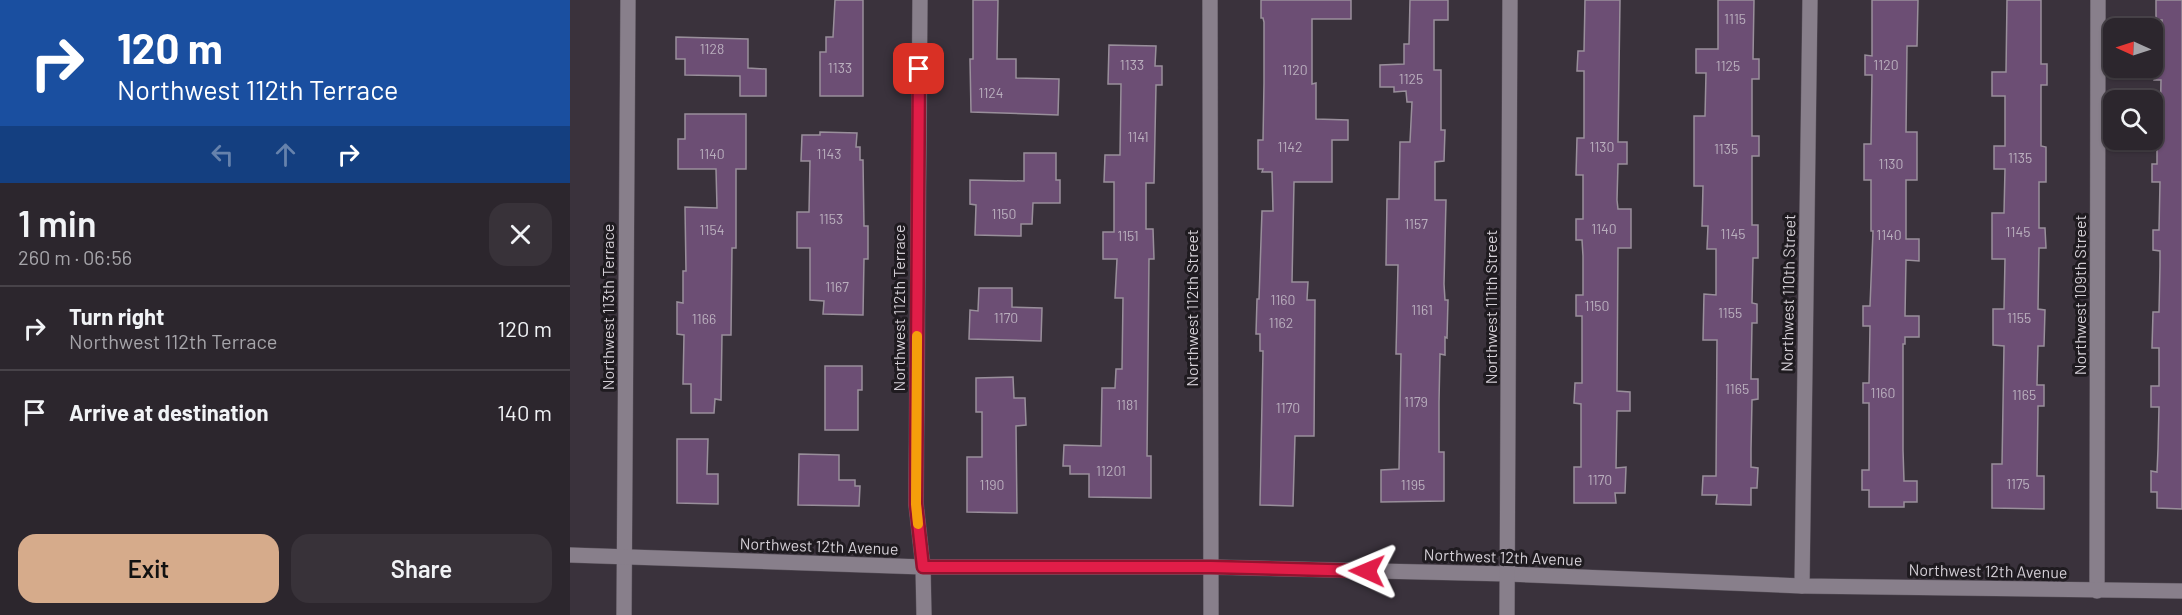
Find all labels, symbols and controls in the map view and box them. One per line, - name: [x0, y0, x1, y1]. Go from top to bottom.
- house number: 1115: [1724, 10, 1746, 27]
- north arrow: [2103, 18, 2163, 78]
- map controls: [2103, 18, 2163, 150]
- text: 120 m: [117, 22, 223, 72]
- icon: right: [18, 24, 96, 102]
- house number: 1128: [700, 40, 724, 57]
- pin: [893, 43, 944, 94]
- icon: arrive: [902, 52, 935, 85]
- house number: 1133: [1120, 56, 1144, 73]
- house number: 1120: [1873, 56, 1899, 73]
- house number: 1125: [1716, 57, 1740, 74]
- house number: 1133: [828, 59, 852, 76]
- house number: 1120: [1282, 61, 1308, 78]
- house number: 1125: [1399, 70, 1423, 87]
- text: Northwest 112th Terrace: [117, 73, 399, 105]
- house number: 1124: [978, 84, 1004, 101]
- button: search: [2103, 90, 2163, 150]
- house number: 1141: [1127, 128, 1149, 145]
- icon: left: [206, 138, 239, 171]
- icon: ahead: [269, 138, 302, 171]
- icon: right: [332, 138, 365, 171]
- house number: 1142: [1277, 138, 1303, 155]
- house number: 1130: [1590, 138, 1614, 155]
- house number: 1135: [1714, 140, 1738, 157]
- house number: 1140: [699, 145, 725, 162]
- house number: 1143: [817, 145, 841, 162]
- house number: 1135: [2008, 149, 2032, 166]
- house number: 1130: [1879, 155, 1903, 172]
- text: 1 min: [18, 201, 97, 244]
- button: close: [489, 203, 552, 266]
- house number: 1150: [992, 205, 1016, 222]
- house number: 1153: [819, 210, 843, 227]
- street label: Northwest 110th Street: [1777, 214, 1798, 372]
- house number: 1157: [1404, 215, 1428, 232]
- street label: Northwest 109th Street: [2070, 215, 2089, 375]
- house number: 1140: [1591, 220, 1617, 237]
- house number: 1154: [700, 221, 724, 238]
- house number: 1145: [2006, 223, 2030, 240]
- street label: Northwest 113th Terrace: [598, 224, 617, 390]
- street label: Northwest 112th Terrace: [889, 225, 908, 391]
- house number: 1145: [1721, 225, 1745, 242]
- house number: 1140: [1876, 226, 1902, 243]
- house number: 1151: [1117, 227, 1139, 244]
- street label: Northwest 112th Street: [1182, 229, 1201, 387]
- street label: Northwest 111th Street: [1481, 230, 1500, 384]
- text: 260 m · 06:56: [18, 245, 132, 269]
- house number: 1167: [825, 278, 849, 295]
- house number: 1160: [1271, 291, 1295, 308]
- house number: 1150: [1585, 297, 1609, 314]
- house number: 1161: [1411, 301, 1433, 318]
- text: Turn right: [69, 303, 164, 329]
- house number: 1155: [1718, 304, 1742, 321]
- house number: 1170: [994, 309, 1018, 326]
- house number: 1155: [2007, 309, 2031, 326]
- house number: 1166: [692, 310, 716, 327]
- icon: right: [18, 312, 51, 345]
- house number: 1162: [1269, 314, 1293, 331]
- text: 120 m: [497, 315, 552, 341]
- text: Northwest 112th Terrace: [69, 329, 278, 353]
- house number: 1165: [1725, 380, 1749, 397]
- house number: 1160: [1871, 384, 1895, 401]
- house number: 1165: [2012, 386, 2036, 403]
- house number: 1179: [1404, 393, 1428, 410]
- icon: arrive: [18, 396, 51, 429]
- house number: 1181: [1116, 396, 1138, 413]
- text: Arrive at destination: [69, 399, 268, 425]
- text: 140 m: [497, 399, 552, 425]
- house number: 1170: [1276, 399, 1300, 416]
- house number: 11201: [1096, 462, 1126, 479]
- house number: 1170: [1588, 471, 1612, 488]
- house number: 1175: [2006, 475, 2030, 492]
- house number: 1190: [979, 476, 1005, 493]
- house number: 1195: [1401, 476, 1425, 493]
- street label: Northwest 12th Avenue: [739, 533, 899, 558]
- button: Exit: [18, 534, 279, 603]
- button: Share: [291, 534, 552, 603]
- position arrow: [1335, 539, 1399, 603]
- street label: Northwest 12th Avenue: [1423, 544, 1583, 569]
- street label: Northwest 12th Avenue: [1908, 560, 2068, 581]

